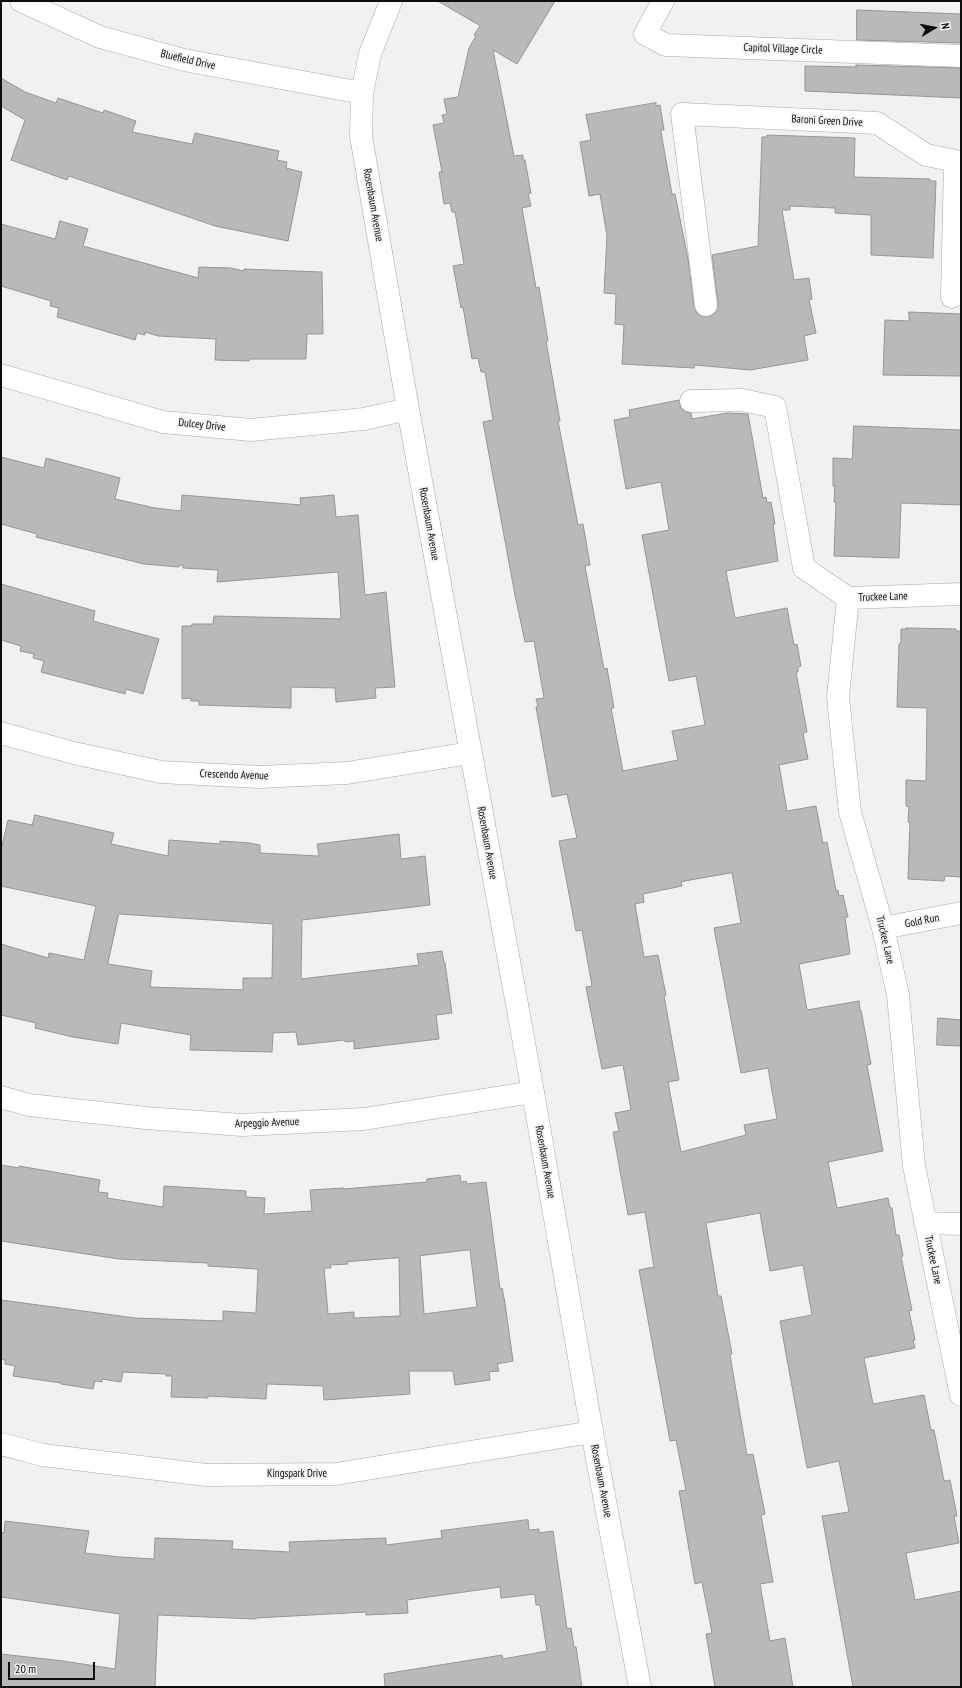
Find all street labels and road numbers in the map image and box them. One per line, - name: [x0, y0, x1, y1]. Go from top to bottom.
- street label: Capitol Village Circle: [743, 41, 823, 57]
- street label: Bluefield Drive: [159, 47, 217, 73]
- street label: Baroni Green Drive: [791, 113, 863, 129]
- street label: Rosenbaum Avenue: [360, 167, 386, 243]
- street label: Dulcey Drive: [178, 416, 226, 434]
- street label: Rosenbaum Avenue: [416, 486, 442, 562]
- street label: Truckee Lane: [858, 590, 908, 604]
- street label: Crescendo Avenue: [199, 767, 269, 783]
- street label: Rosenbaum Avenue: [474, 805, 500, 881]
- street label: Gold Run: [904, 911, 940, 931]
- street label: Truckee Lane: [873, 914, 897, 966]
- street label: Arpeggio Avenue: [235, 1115, 299, 1131]
- street label: Rosenbaum Avenue: [532, 1124, 558, 1200]
- street label: Truckee Lane: [921, 1234, 945, 1286]
- street label: Rosenbaum Avenue: [587, 1443, 615, 1519]
- street label: Kingspark Drive: [267, 1467, 327, 1481]

